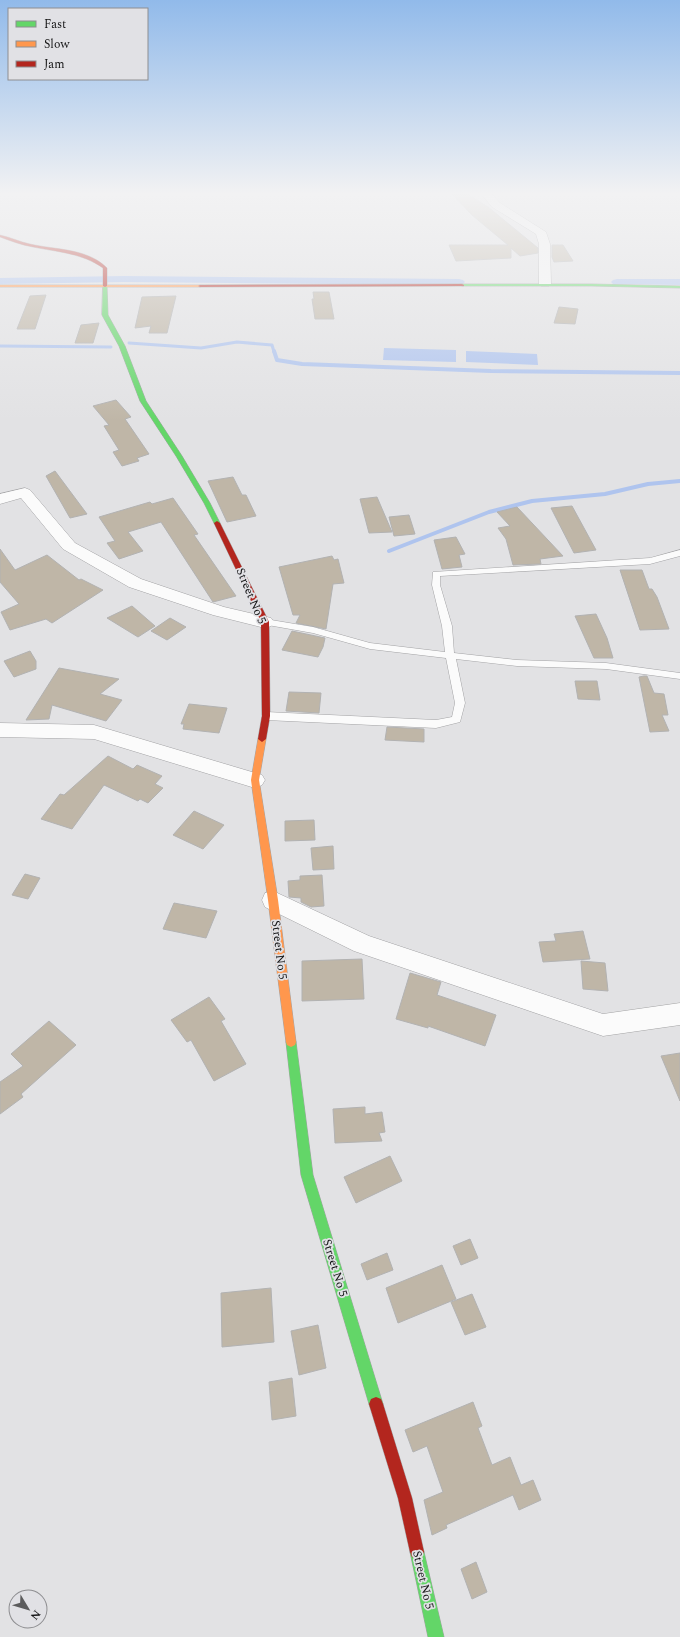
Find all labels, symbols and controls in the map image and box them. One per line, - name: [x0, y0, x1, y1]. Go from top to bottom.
- legend: [8, 8, 148, 80]
- text: Fast: [44, 15, 66, 34]
- text: Slow: [44, 35, 70, 54]
- text: Jam: [44, 55, 65, 74]
- street label: Street No 5: [231, 565, 271, 627]
- street label: Street No 5: [266, 919, 292, 981]
- street label: Street No 5: [317, 1237, 353, 1299]
- street label: Street No 5: [407, 1549, 439, 1611]
- north arrow: [8, 1589, 48, 1629]
- text: N: [26, 1606, 45, 1624]

